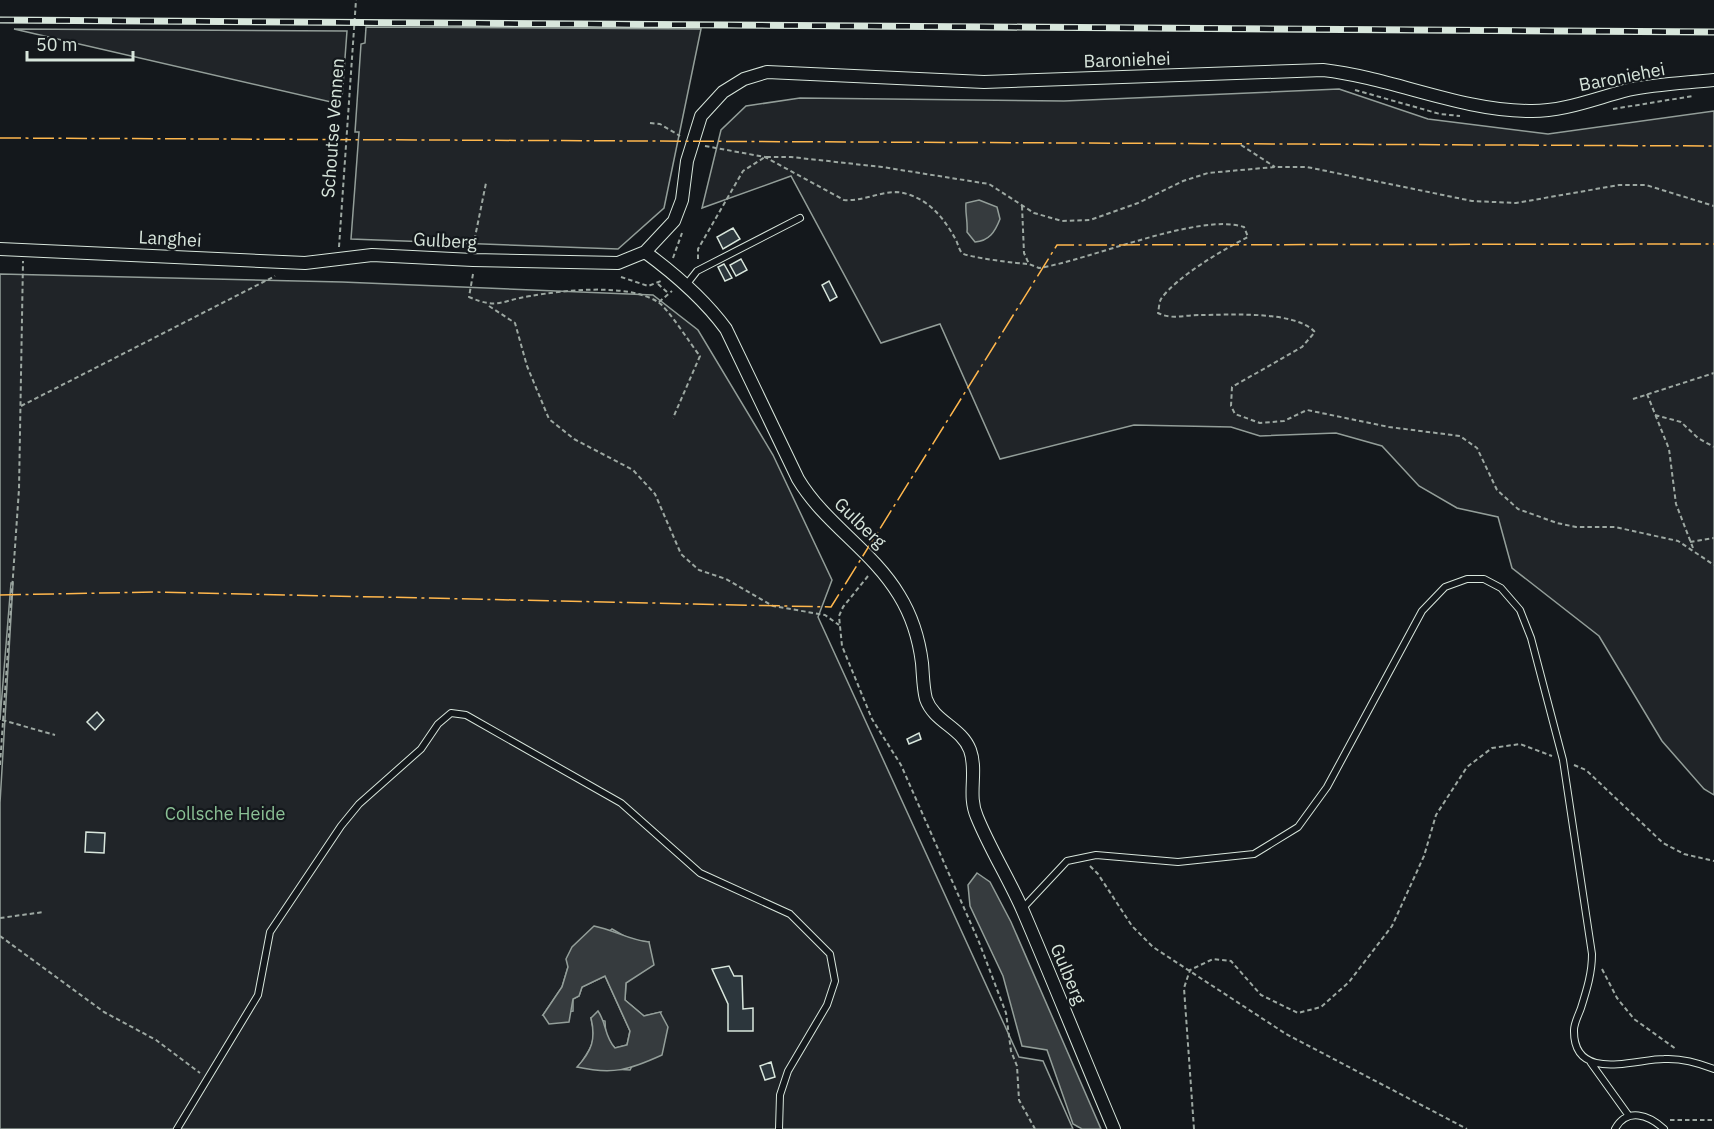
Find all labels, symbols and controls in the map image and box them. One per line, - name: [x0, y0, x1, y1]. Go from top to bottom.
- scale bar: [27, 24, 134, 62]
- text: 50 m: [36, 33, 78, 56]
- street label: Baroniehei: [1083, 46, 1171, 73]
- street label: Schoutse Vennen: [316, 57, 349, 199]
- street label: Baroniehei: [1577, 57, 1667, 96]
- street label: Langhei: [138, 225, 202, 252]
- street label: Gulberg: [413, 227, 478, 254]
- street label: Gulberg: [829, 492, 892, 553]
- park label: Collsche Heide: [165, 802, 285, 825]
- street label: Gulberg: [1045, 940, 1092, 1008]

